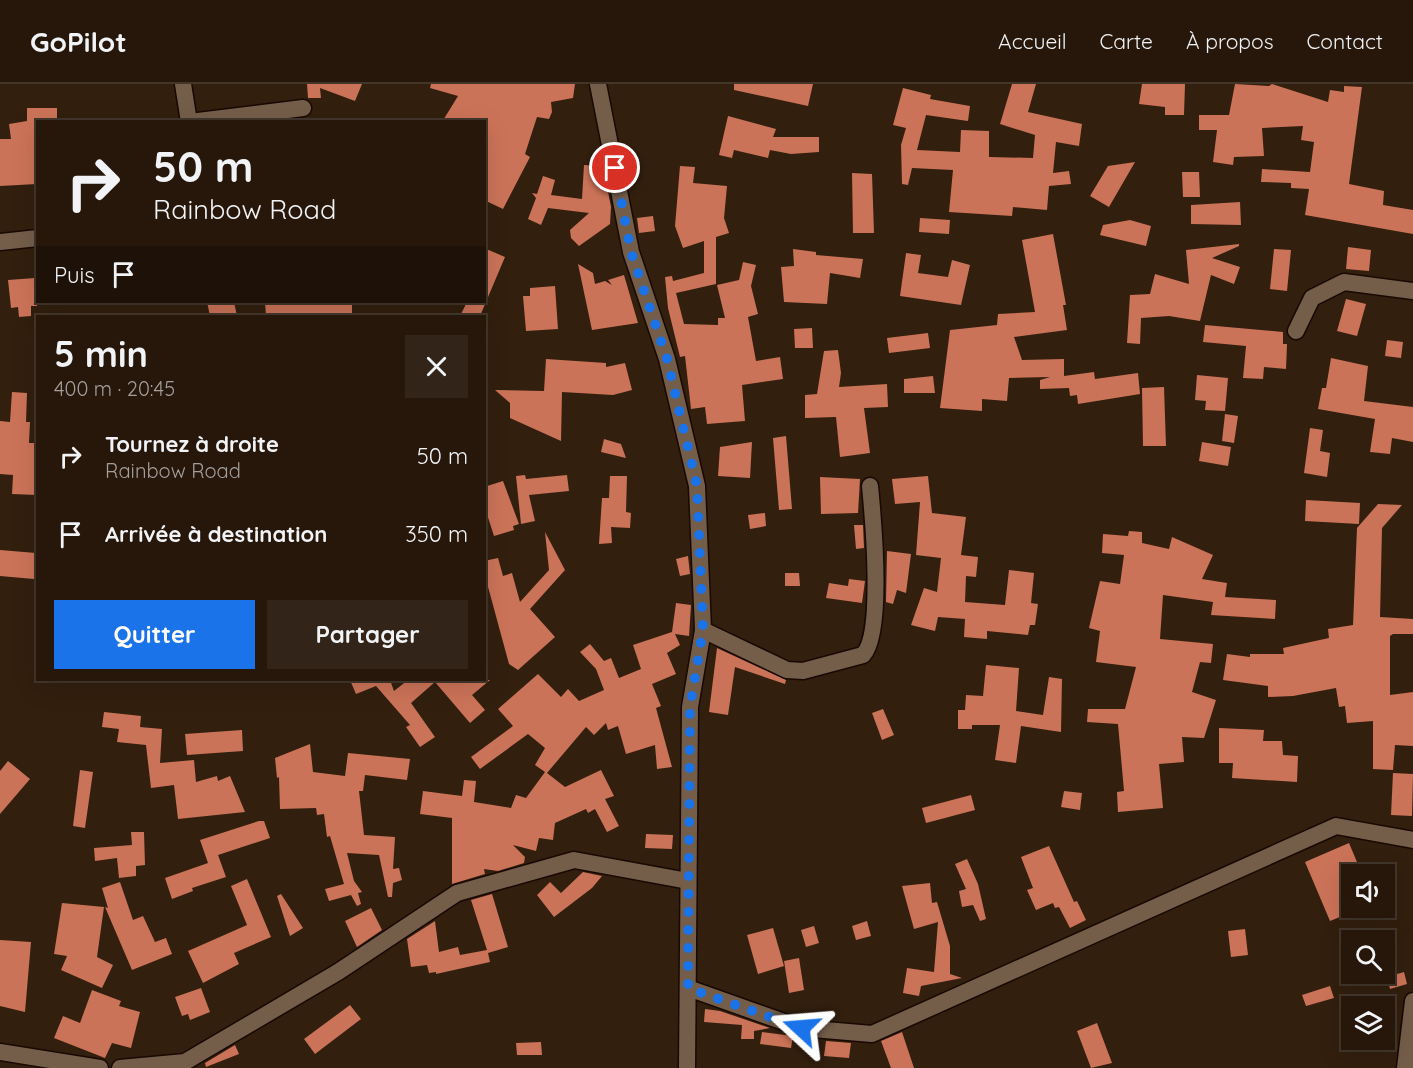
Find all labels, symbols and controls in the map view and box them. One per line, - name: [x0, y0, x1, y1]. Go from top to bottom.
- text: GoPilot: [30, 24, 127, 59]
- text: Accueil: [998, 28, 1067, 54]
- text: Carte: [1100, 28, 1153, 54]
- text: À propos: [1186, 28, 1274, 54]
- text: Contact: [1307, 28, 1383, 54]
- text: 50 m: [153, 140, 253, 193]
- pin: [589, 142, 640, 193]
- icon: right: [54, 144, 132, 222]
- icon: arrive: [598, 151, 631, 184]
- text: Rainbow Road: [153, 192, 336, 226]
- icon: arrive: [107, 258, 140, 291]
- text: Puis: [54, 261, 95, 289]
- text: 5 min: [54, 331, 148, 376]
- button: close: [405, 335, 468, 398]
- text: 400 m · 20:45: [54, 376, 175, 401]
- text: Tournez à droite: [105, 430, 279, 458]
- icon: right: [54, 440, 87, 473]
- text: 50 m: [417, 442, 468, 470]
- text: Rainbow Road: [105, 458, 241, 483]
- icon: arrive: [54, 518, 87, 551]
- text: Arrivée à destination: [105, 520, 327, 548]
- text: 350 m: [405, 520, 468, 548]
- button: Quitter: [54, 600, 255, 669]
- button: Partager: [267, 600, 468, 669]
- map controls: [1341, 864, 1395, 1050]
- button: sound: [1341, 864, 1395, 918]
- button: search: [1341, 930, 1395, 984]
- position arrow: [769, 996, 833, 1060]
- button: layers: [1341, 996, 1395, 1050]

